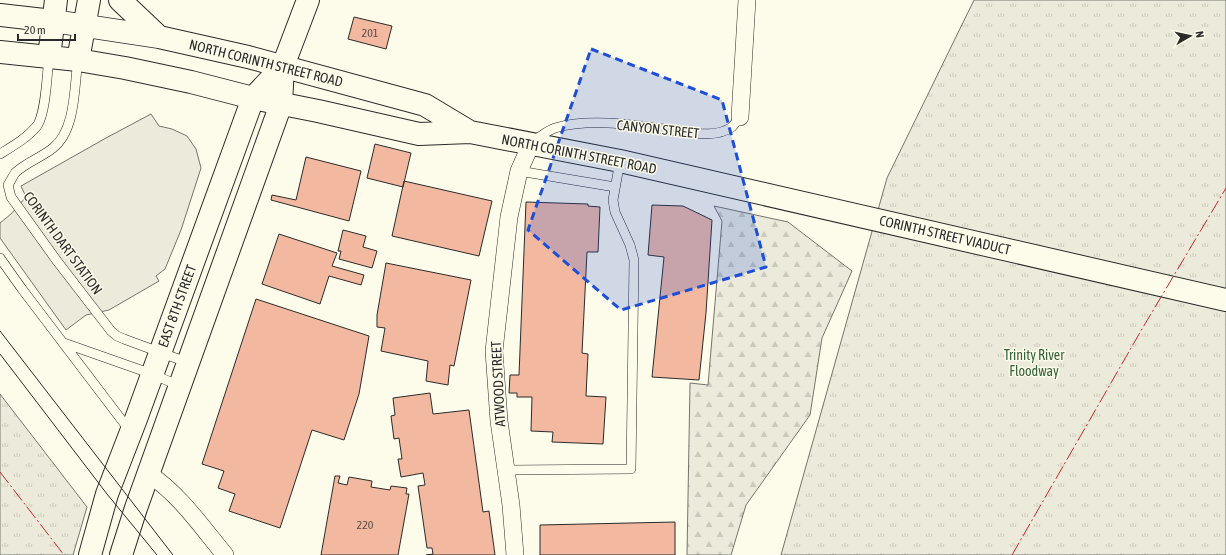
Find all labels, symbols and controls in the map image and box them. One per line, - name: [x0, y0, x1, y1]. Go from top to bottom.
- scale bar: [18, 16, 75, 42]
- north arrow: [1170, 16, 1210, 56]
- text: 20 m: [24, 23, 46, 37]
- house number: 201: [362, 26, 379, 40]
- text: N: [1193, 30, 1206, 39]
- street label: NORTH CORINTH STREET ROAD: [188, 36, 345, 90]
- street label: CANYON STREET: [616, 117, 700, 141]
- street label: NORTH CORINTH STREET ROAD: [500, 131, 658, 177]
- street label: CORINTH DART STATION: [20, 189, 106, 297]
- street label: CORINTH STREET VIADUCT: [878, 212, 1012, 258]
- street label: EAST 8TH STREET: [155, 263, 199, 349]
- street label: ATWOOD STREET: [488, 341, 508, 427]
- park label: Trinity River Floodway: [1004, 347, 1065, 379]
- house number: 220: [357, 518, 374, 532]

